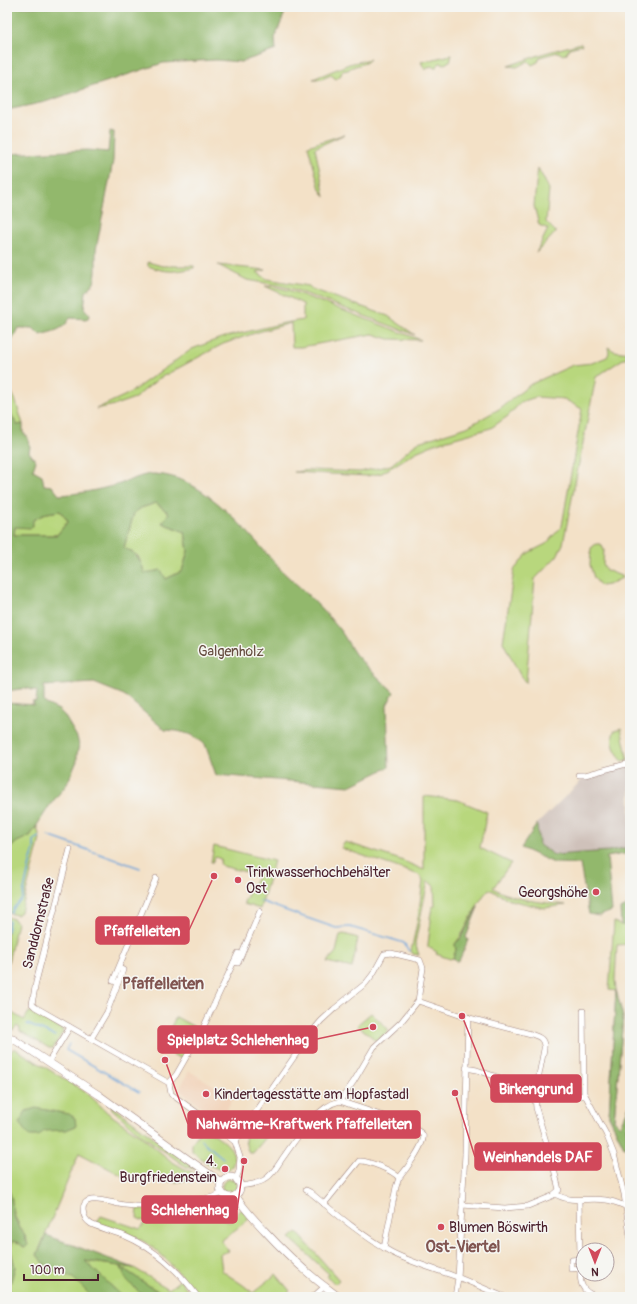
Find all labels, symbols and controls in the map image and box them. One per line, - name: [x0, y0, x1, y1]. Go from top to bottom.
- park label: Galgenholz: [198, 643, 264, 660]
- place label: Trinkwasserhochbehälter Ost: [246, 864, 390, 897]
- marker: Trinkwasserhochbehälter Ost: [233, 875, 243, 885]
- street label: Sanddornstraße: [19, 876, 58, 971]
- place label: Georgshöhe: [518, 884, 588, 901]
- marker: Georgshöhe: [591, 887, 601, 897]
- callout: Pfaffelleiten: [96, 917, 189, 944]
- text: Pfaffelleiten: [104, 922, 181, 941]
- district label: Pfaffelleiten: [122, 974, 204, 994]
- callout: Spielplatz Schlehenhag: [158, 1026, 317, 1053]
- text: Spielplatz Schlehenhag: [167, 1031, 310, 1050]
- callout: Birkengrund: [491, 1075, 581, 1102]
- text: Birkengrund: [499, 1080, 573, 1099]
- place label: Kindertagesstätte am Hopfastadl: [214, 1086, 409, 1103]
- marker: Kindertagesstätte am Hopfastadl: [201, 1089, 211, 1099]
- callout: Nahwärme-Kraftwerk Pfaffelleiten: [188, 1111, 420, 1138]
- text: Nahwärme-Kraftwerk Pfaffelleiten: [196, 1115, 413, 1134]
- callout: Weinhandels DAF: [475, 1143, 601, 1170]
- text: Weinhandels DAF: [483, 1148, 593, 1167]
- place label: 4. Burgfriedenstein: [120, 1153, 217, 1186]
- marker: 4. Burgfriedenstein: [220, 1164, 230, 1174]
- callout: Schlehenhag: [142, 1196, 237, 1223]
- text: Schlehenhag: [151, 1201, 230, 1220]
- place label: Blumen Böswirth: [449, 1219, 548, 1236]
- marker: Blumen Böswirth: [436, 1222, 446, 1232]
- district label: Ost-Viertel: [426, 1237, 501, 1257]
- north arrow: [575, 1242, 615, 1282]
- scale bar: [24, 1256, 98, 1282]
- text: 100 m: [30, 1263, 65, 1278]
- text: N: [591, 1265, 599, 1278]

